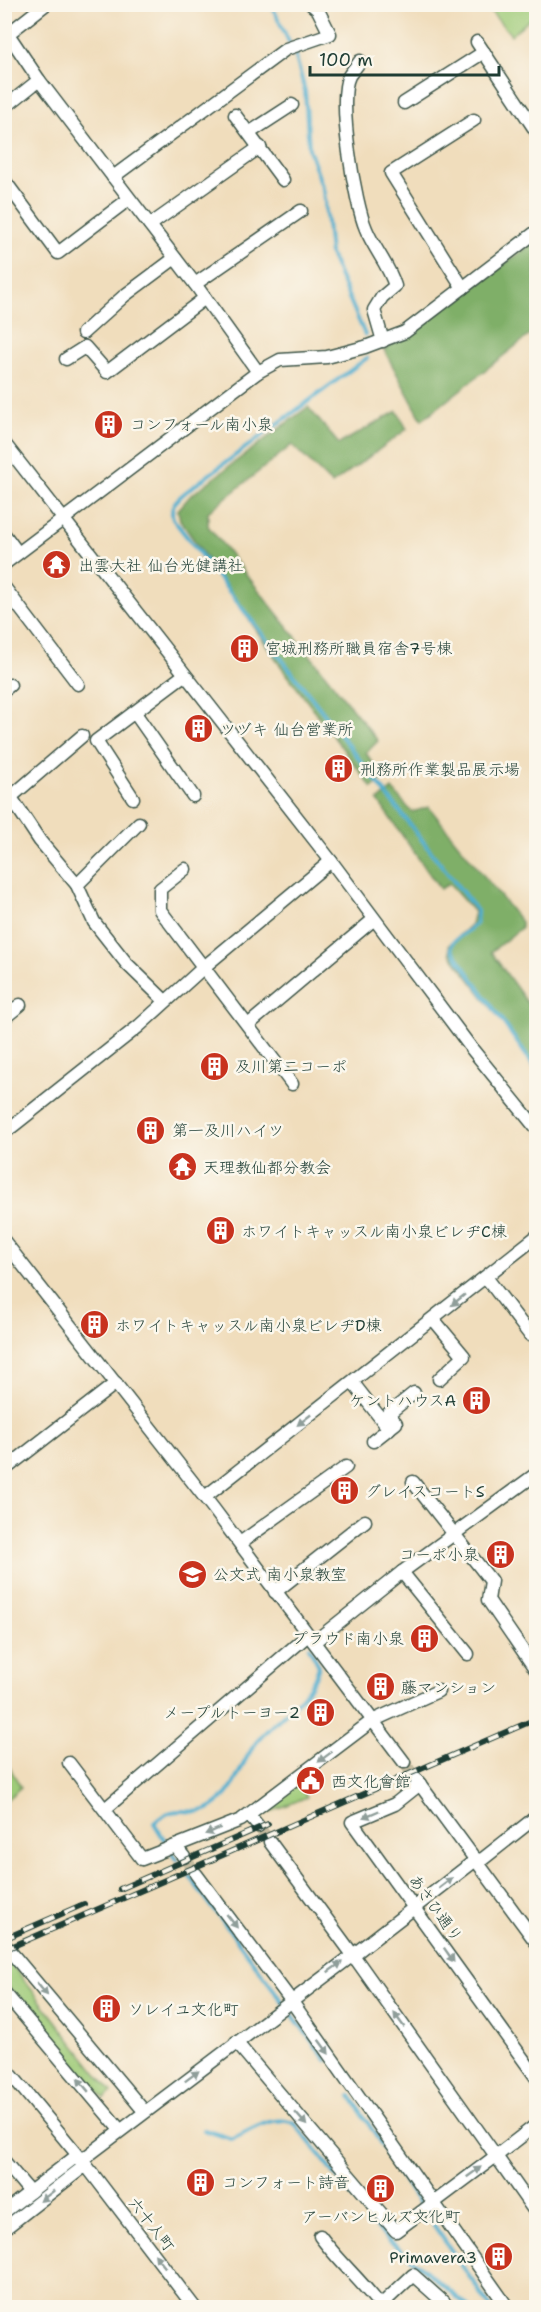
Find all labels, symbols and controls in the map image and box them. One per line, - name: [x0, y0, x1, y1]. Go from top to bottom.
- scale bar: [310, 39, 499, 77]
- text: 100 m: [319, 48, 373, 72]
- building icon: コンフォール南小泉: [93, 408, 125, 440]
- place label: コンフォール南小泉: [130, 414, 273, 435]
- temple icon: 出雲大社 仙台光健講社: [41, 549, 73, 581]
- place label: 出雲大社 仙台光健講社: [78, 555, 243, 576]
- building icon: 宮城刑務所職員宿舎7号棟: [228, 632, 260, 664]
- place label: 宮城刑務所職員宿舎7号棟: [265, 638, 452, 659]
- building icon: ツヅキ 仙台営業所: [183, 713, 215, 745]
- place label: ツヅキ 仙台営業所: [220, 719, 353, 740]
- building icon: 刑務所作業製品展示場: [323, 753, 355, 785]
- place label: 刑務所作業製品展示場: [360, 759, 520, 780]
- building icon: 及川第二コーポ: [198, 1050, 230, 1082]
- place label: 及川第二コーポ: [235, 1056, 347, 1077]
- building icon: 第一及川ハイツ: [135, 1114, 167, 1146]
- place label: 第一及川ハイツ: [172, 1120, 284, 1141]
- temple icon: 天理教仙都分教会: [166, 1151, 198, 1183]
- place label: 天理教仙都分教会: [203, 1157, 331, 1178]
- building icon: ホワイトキャッスル南小泉ビレヂC棟: [204, 1215, 236, 1247]
- place label: ホワイトキャッスル南小泉ビレヂC棟: [241, 1221, 507, 1242]
- one-way arrow: [451, 1293, 466, 1306]
- building icon: ホワイトキャッスル南小泉ビレヂD棟: [78, 1309, 110, 1341]
- place label: ホワイトキャッスル南小泉ビレヂD棟: [115, 1315, 382, 1336]
- building icon: ケントハウスA: [461, 1384, 493, 1416]
- place label: ケントハウスA: [349, 1390, 456, 1411]
- one-way arrow: [297, 1414, 312, 1426]
- building icon: グレイスコートS: [328, 1475, 360, 1507]
- place label: グレイスコートS: [365, 1481, 485, 1502]
- building icon: コーポ小泉: [484, 1538, 516, 1570]
- place label: コーポ小泉: [399, 1544, 479, 1565]
- school or university icon: 公文式 南小泉教室: [176, 1558, 208, 1590]
- place label: 公文式 南小泉教室: [213, 1564, 346, 1585]
- building icon: プラウド南小泉: [409, 1622, 441, 1654]
- place label: プラウド南小泉: [292, 1628, 404, 1649]
- building icon: 藤マンション: [364, 1671, 396, 1703]
- place label: 藤マンション: [401, 1677, 496, 1698]
- building icon: メープルトーヨー2: [305, 1696, 337, 1728]
- place label: メープルトーヨー2: [163, 1702, 300, 1723]
- one-way arrow: [318, 1750, 333, 1762]
- public building icon: 西文化會館: [294, 1765, 326, 1797]
- place label: 西文化會館: [331, 1771, 411, 1792]
- one-way arrow: [362, 1810, 380, 1820]
- one-way arrow: [204, 1827, 222, 1836]
- street label: あさひ通り: [404, 1870, 467, 1946]
- one-way arrow: [438, 1877, 454, 1889]
- one-way arrow: [226, 1913, 238, 1928]
- one-way arrow: [443, 1946, 455, 1962]
- one-way arrow: [327, 1961, 343, 1973]
- one-way arrow: [35, 1981, 48, 1996]
- building icon: ソレイユ文化町: [91, 1993, 123, 2025]
- place label: ソレイユ文化町: [128, 1999, 239, 2020]
- one-way arrow: [393, 2012, 405, 2028]
- one-way arrow: [318, 2039, 330, 2055]
- one-way arrow: [184, 2071, 199, 2083]
- one-way arrow: [76, 2077, 89, 2093]
- one-way arrow: [294, 2111, 307, 2126]
- building icon: コンフォート詩音: [185, 2166, 217, 2198]
- one-way arrow: [466, 2166, 482, 2178]
- place label: コンフォート詩音: [222, 2172, 350, 2193]
- building icon: アーバンヒルズ文化町: [365, 2172, 397, 2204]
- one-way arrow: [39, 2189, 54, 2202]
- street label: 六十人町: [124, 2193, 180, 2256]
- place label: アーバンヒルズ文化町: [301, 2206, 461, 2227]
- building icon: Primavera3: [482, 2241, 514, 2273]
- place label: Primavera3: [389, 2247, 477, 2268]
- one-way arrow: [153, 2253, 166, 2269]

